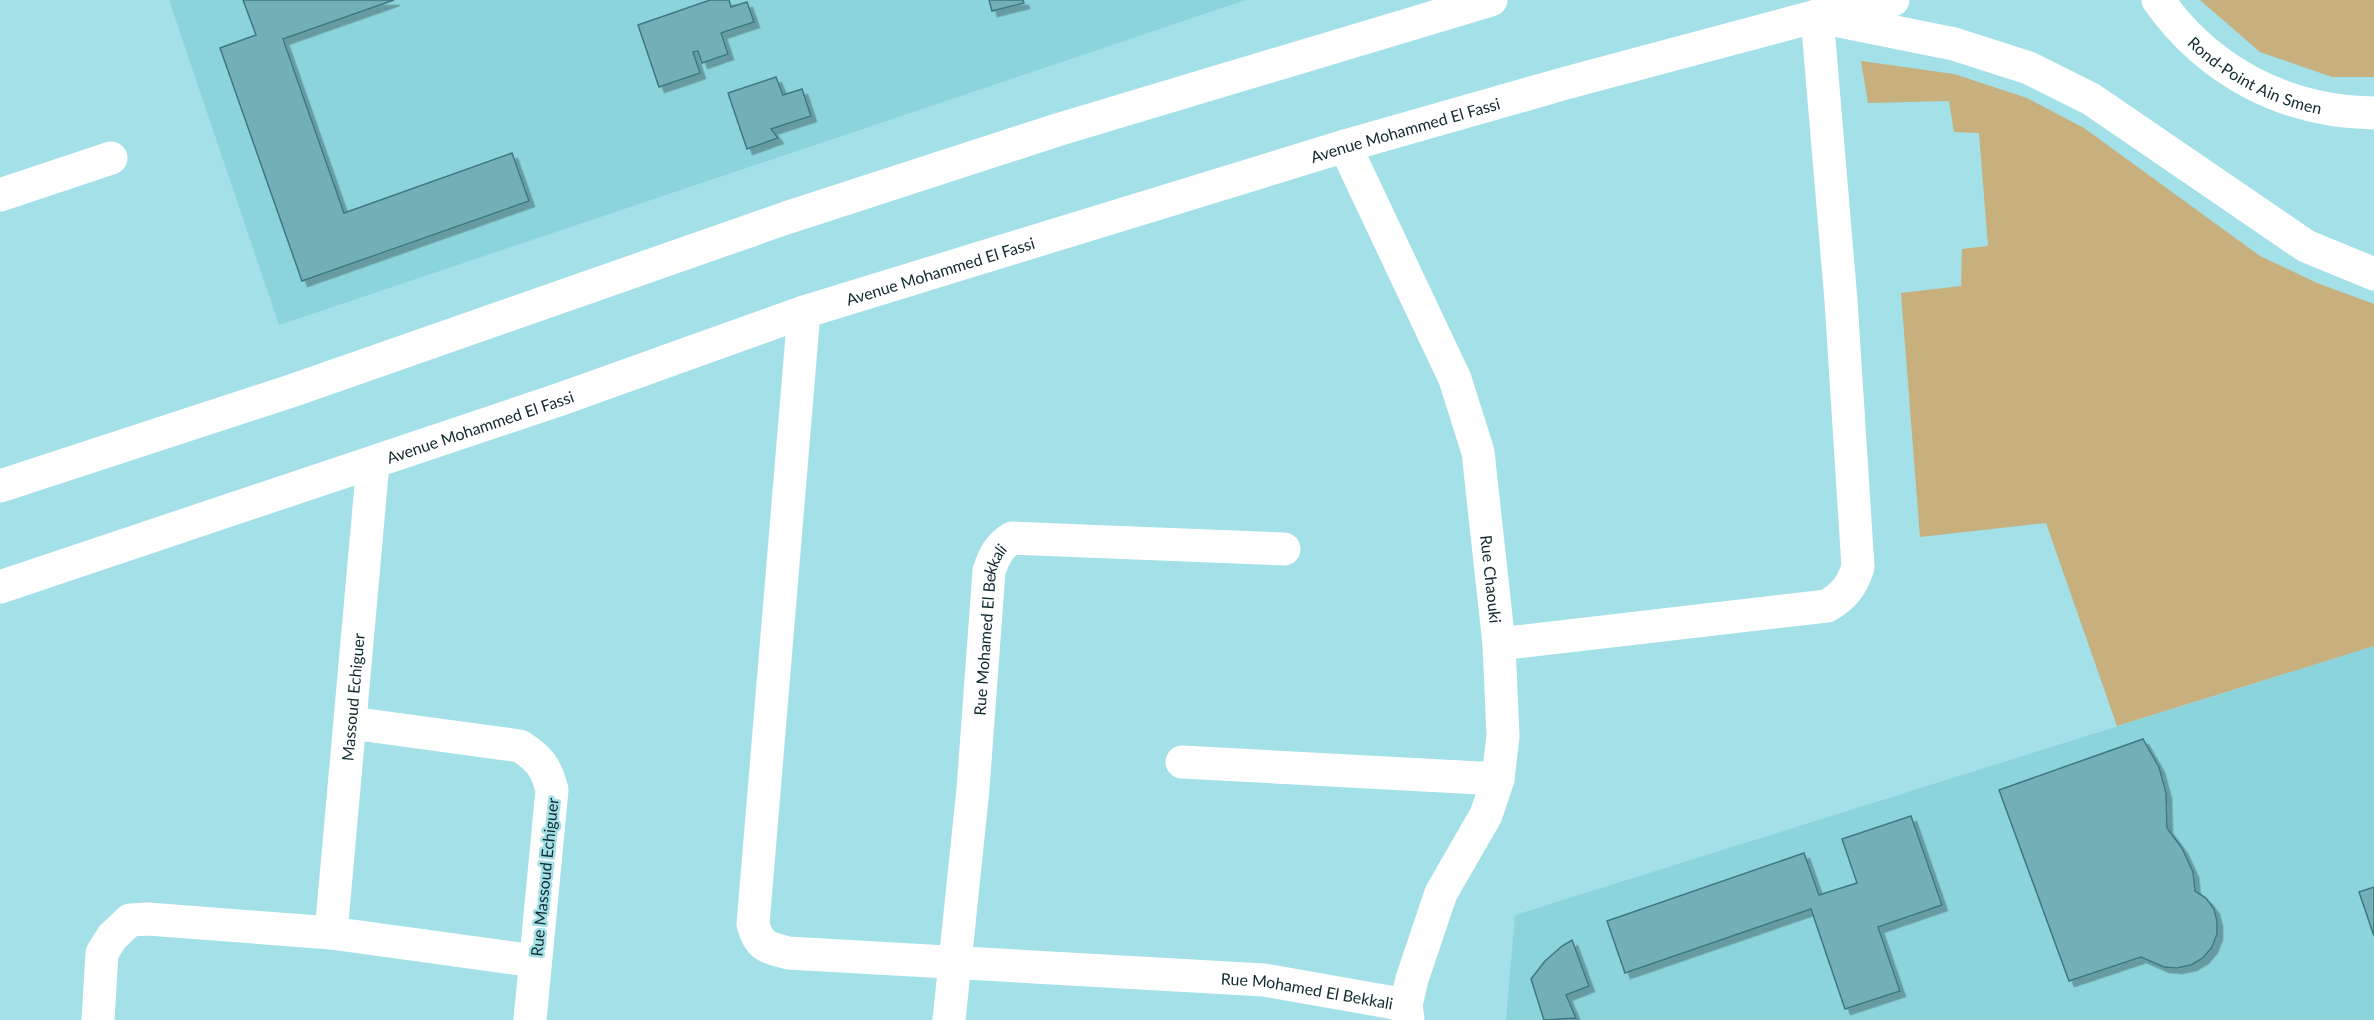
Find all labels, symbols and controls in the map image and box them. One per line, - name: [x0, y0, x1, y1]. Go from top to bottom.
- street label: Rond-Point Ain Smen: [2185, 32, 2324, 117]
- street label: Avenue Mohammed El Fassi: [1308, 93, 1502, 166]
- street label: Avenue Mohammed El Fassi: [843, 232, 1037, 308]
- street label: Avenue Mohammed El Fassi: [384, 386, 576, 466]
- street label: Rue Chaouki: [1478, 534, 1506, 624]
- street label: Rue Mohamed El Bekkali: [969, 539, 1010, 716]
- street label: Massoud Echiguer: [337, 632, 367, 762]
- street label: Rue Massoud Echiguer: [526, 797, 562, 957]
- street label: Rue Mohamed El Bekkali: [1220, 968, 1395, 1012]

